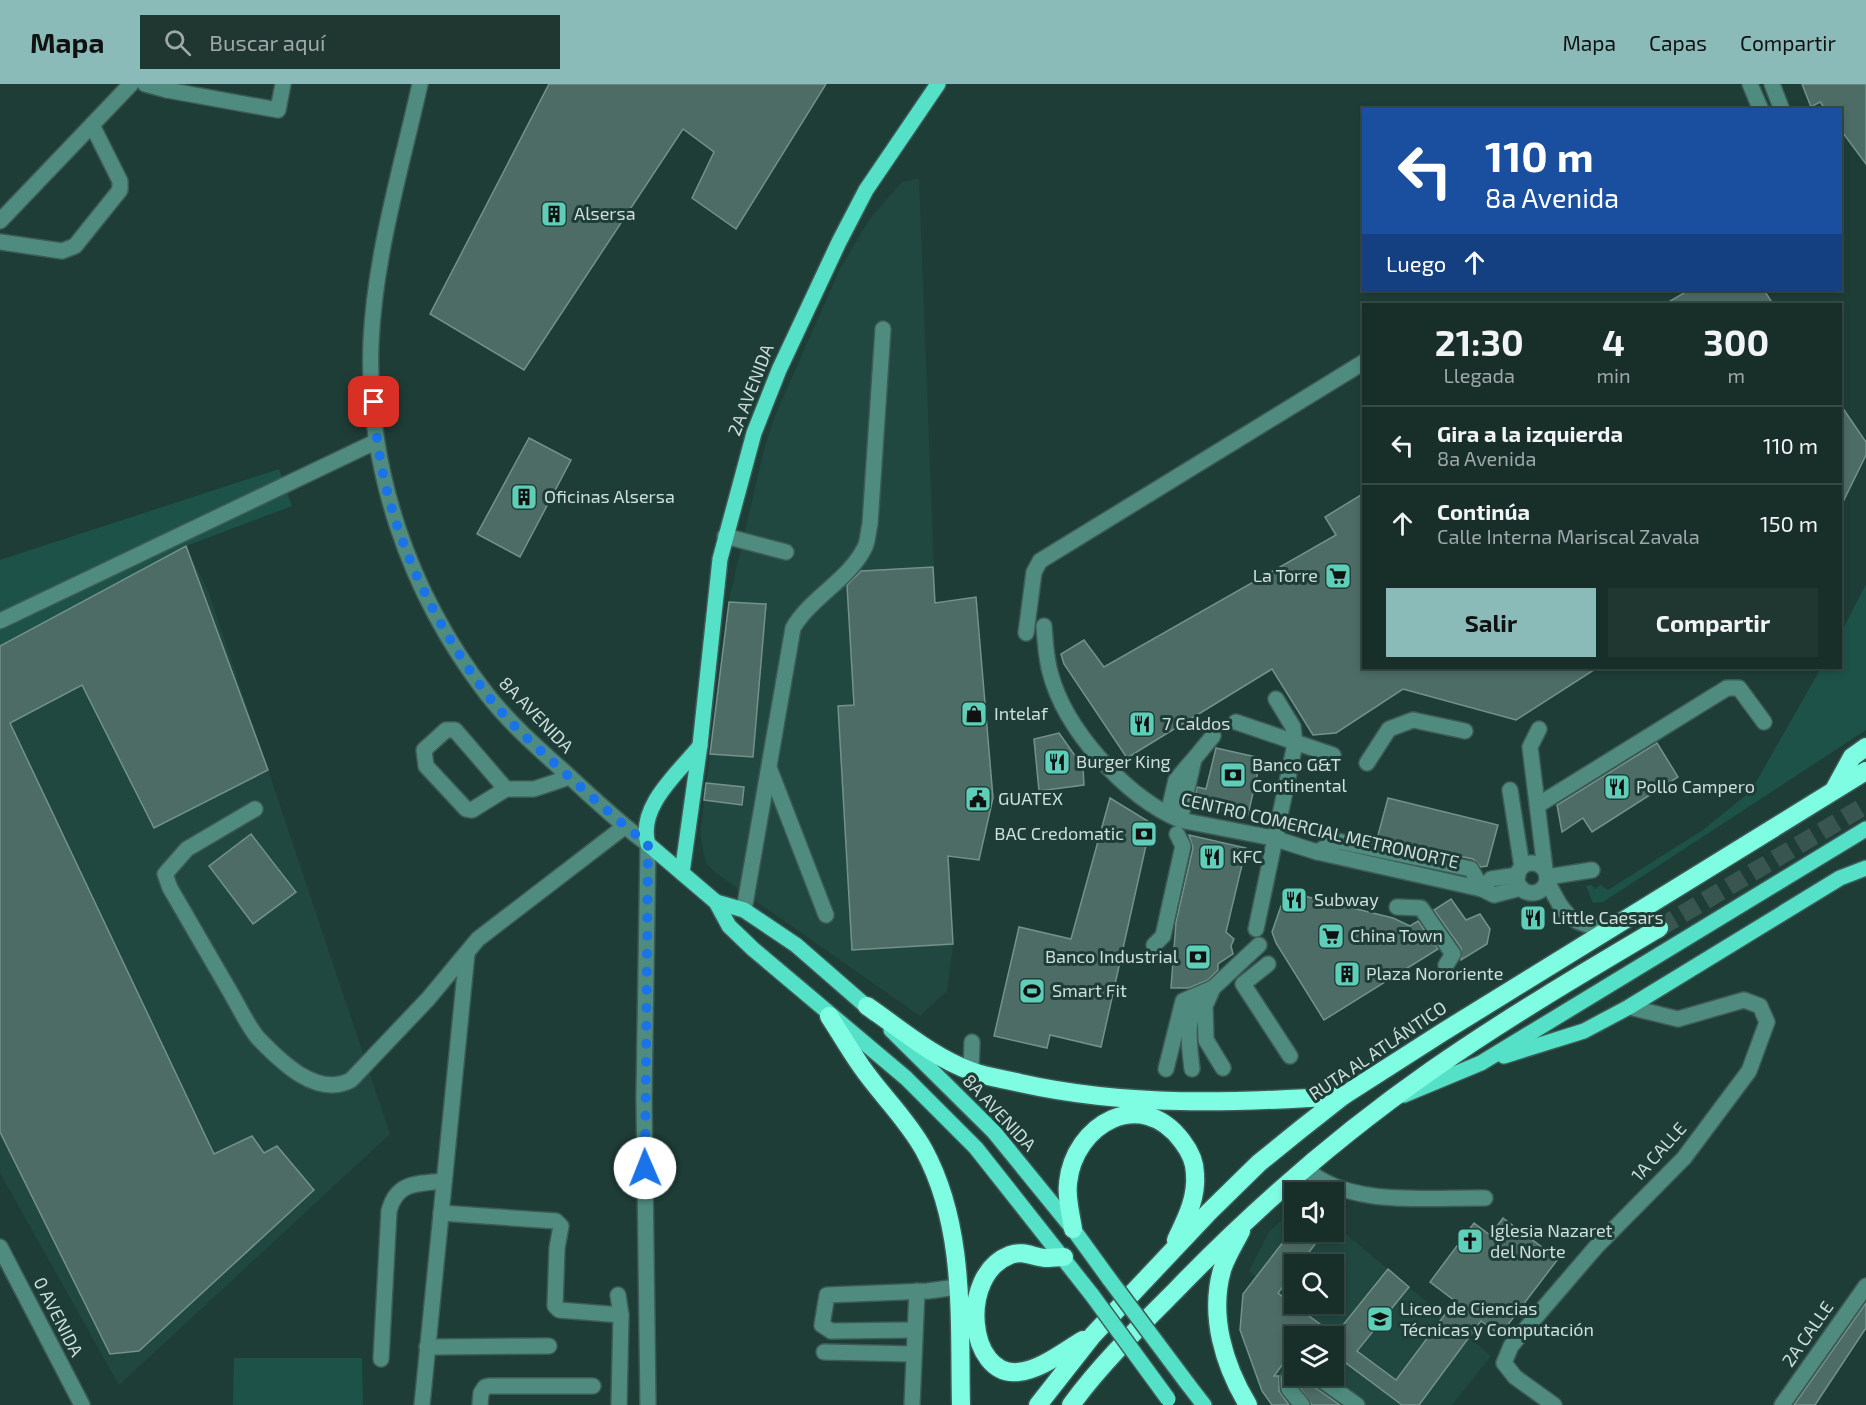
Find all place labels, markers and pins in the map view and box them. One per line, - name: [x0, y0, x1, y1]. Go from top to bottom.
- building icon: Alsersa: [539, 199, 569, 229]
- place label: Alsersa: [574, 202, 636, 224]
- pin: [348, 376, 399, 427]
- building icon: Oficinas Alsersa: [509, 482, 539, 512]
- place label: Oficinas Alsersa: [544, 485, 675, 507]
- supermarket icon: La Torre: [1323, 561, 1353, 591]
- place label: La Torre: [1253, 564, 1318, 586]
- shop icon: Intelaf: [959, 699, 989, 729]
- place label: Intelaf: [994, 702, 1049, 724]
- restaurant icon: 7 Caldos: [1127, 709, 1157, 739]
- place label: 7 Caldos: [1162, 712, 1230, 734]
- restaurant icon: Burger King: [1042, 747, 1072, 777]
- place label: Burger King: [1076, 750, 1171, 772]
- place label: Banco G&T Continental: [1252, 753, 1348, 796]
- bank icon: Banco G&T Continental: [1218, 760, 1248, 790]
- restaurant icon: Pollo Campero: [1602, 772, 1632, 802]
- place label: Pollo Campero: [1636, 775, 1755, 797]
- public building icon: GUATEX: [963, 784, 993, 814]
- place label: GUATEX: [998, 787, 1063, 809]
- bank icon: BAC Credomatic: [1129, 819, 1159, 849]
- place label: BAC Credomatic: [994, 822, 1124, 844]
- restaurant icon: KFC: [1197, 842, 1227, 872]
- place label: KFC: [1232, 845, 1262, 867]
- restaurant icon: Subway: [1279, 885, 1309, 915]
- place label: Subway: [1314, 888, 1379, 910]
- restaurant icon: Little Caesars: [1518, 903, 1548, 933]
- place label: Little Caesars: [1552, 906, 1664, 928]
- supermarket icon: China Town: [1316, 921, 1346, 951]
- place label: China Town: [1350, 924, 1443, 946]
- bank icon: Banco Industrial: [1183, 942, 1213, 972]
- place label: Banco Industrial: [1045, 945, 1179, 967]
- building icon: Plaza Nororiente: [1332, 959, 1362, 989]
- place label: Plaza Nororiente: [1366, 962, 1503, 984]
- sports icon: Smart Fit: [1017, 976, 1047, 1006]
- place label: Smart Fit: [1052, 979, 1127, 1001]
- place label: Iglesia Nazaret del Norte: [1490, 1219, 1613, 1262]
- church icon: Iglesia Nazaret del Norte: [1455, 1226, 1485, 1256]
- place label: Liceo de Ciencias Técnicas y Computación: [1400, 1297, 1594, 1340]
- school or university icon: Liceo de Ciencias Técnicas y Computación: [1365, 1304, 1395, 1334]

